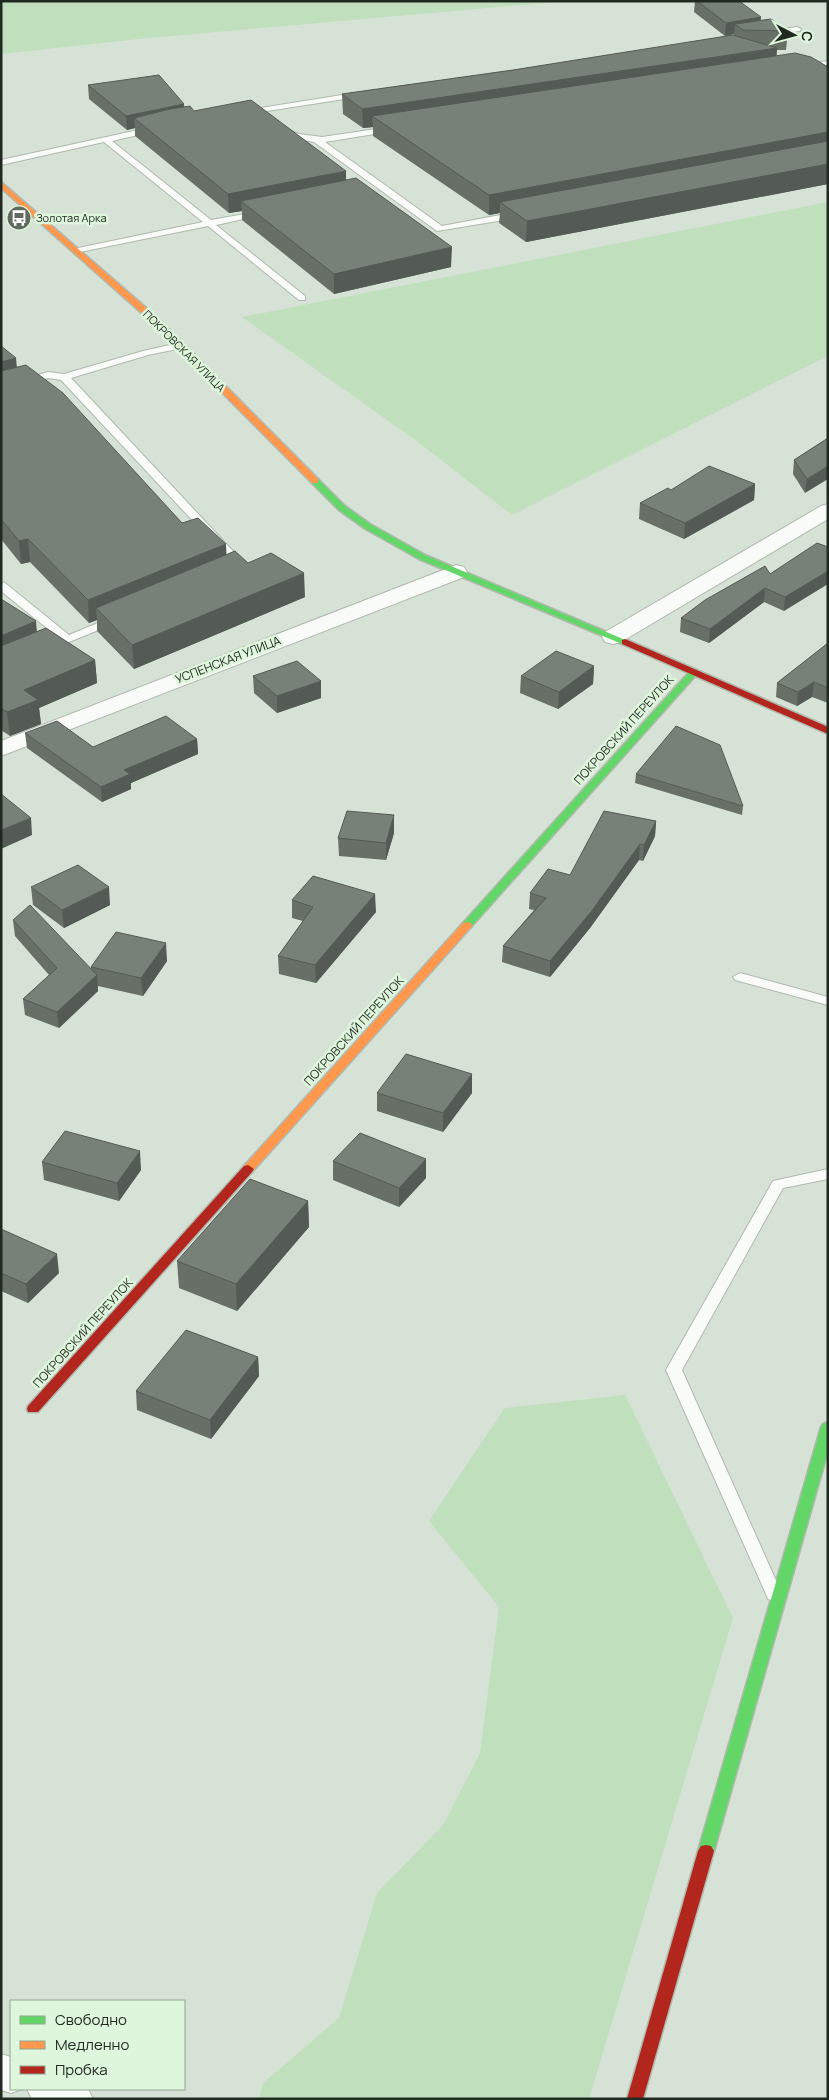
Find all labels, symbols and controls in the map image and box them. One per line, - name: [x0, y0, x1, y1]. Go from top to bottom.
- north arrow: [769, 10, 819, 60]
- text: С: [797, 30, 817, 43]
- bus stop icon: Золотая Арка: [6, 205, 32, 231]
- place label: Золотая Арка: [36, 210, 107, 225]
- street label: ПОКРОВСКАЯ УЛИЦА: [140, 306, 229, 395]
- street label: УСПЕНСКАЯ УЛИЦА: [173, 631, 283, 687]
- street label: ПОКРОВСКИЙ ПЕРЕУЛОК: [570, 671, 678, 788]
- street label: ПОКРОВСКИЙ ПЕРЕУЛОК: [300, 972, 408, 1089]
- street label: ПОКРОВСКИЙ ПЕРЕУЛОК: [29, 1274, 137, 1391]
- legend: [10, 2000, 185, 2090]
- text: Свободно: [55, 2009, 127, 2030]
- text: Медленно: [55, 2034, 129, 2055]
- text: Пробка: [55, 2059, 108, 2080]

